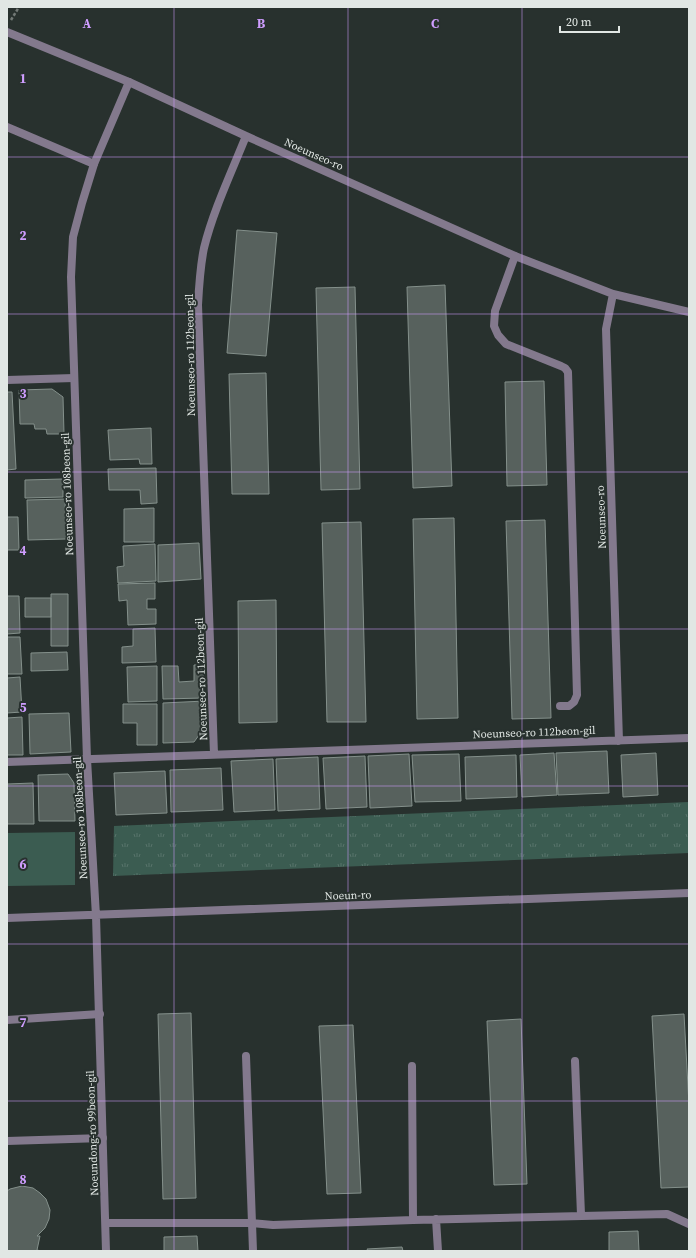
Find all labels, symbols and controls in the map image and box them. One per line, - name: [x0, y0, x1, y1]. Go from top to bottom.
- scale bar: [560, 8, 619, 34]
- text: 20 m: [566, 14, 592, 30]
- text: A: [83, 15, 92, 32]
- text: B: [257, 15, 266, 32]
- text: C: [431, 15, 439, 32]
- text: 1: [19, 70, 27, 87]
- street label: Noeunseo-ro: [282, 135, 346, 174]
- text: 2: [19, 227, 27, 244]
- street label: Noeunseo-ro 112beon-gil: [182, 294, 199, 416]
- text: 3: [19, 385, 27, 402]
- street label: Noeunseo-ro 108beon-gil: [58, 432, 77, 556]
- street label: Noeunseo-ro: [593, 485, 610, 549]
- text: 4: [19, 542, 27, 559]
- street label: Noeunseo-ro 112beon-gil: [192, 617, 211, 741]
- text: 5: [19, 699, 27, 716]
- street label: Noeunseo-ro 112beon-gil: [472, 723, 596, 742]
- street label: Noeunseo-ro 108beon-gil: [70, 756, 91, 880]
- text: 6: [19, 856, 27, 873]
- street label: Noeun-ro: [324, 887, 372, 904]
- text: 7: [19, 1014, 27, 1031]
- street label: Noeundong-ro 99beon-gil: [83, 1070, 102, 1196]
- text: 8: [19, 1171, 27, 1188]

